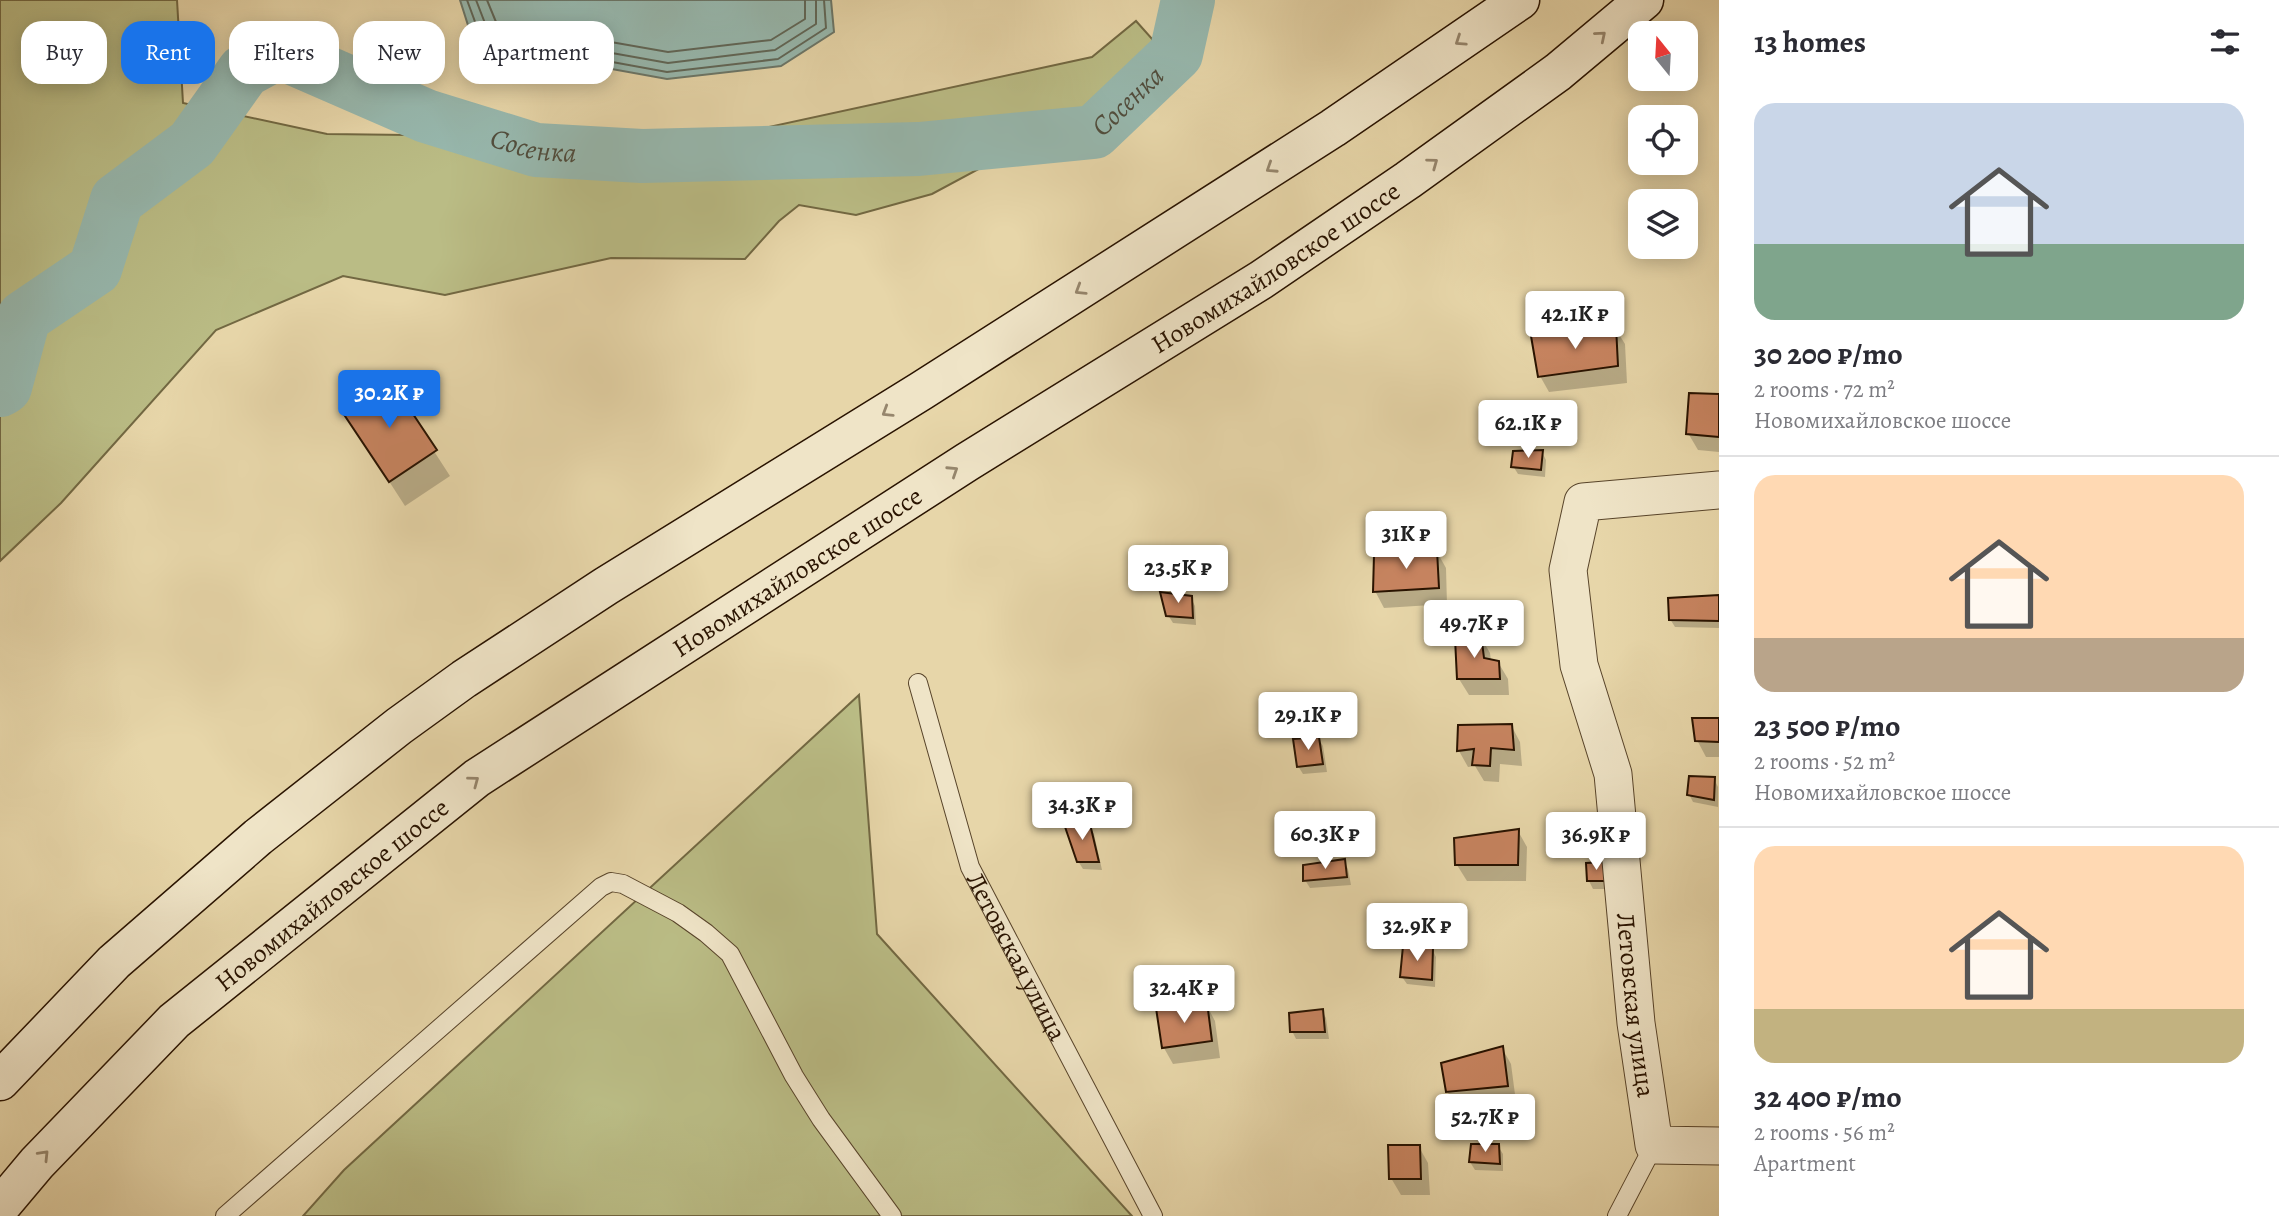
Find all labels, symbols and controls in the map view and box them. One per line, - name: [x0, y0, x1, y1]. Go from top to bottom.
- chip: Buy: [21, 21, 107, 84]
- chip: Rent: [121, 21, 215, 84]
- chip: Filters: [229, 21, 339, 84]
- chip: New: [353, 21, 445, 84]
- chip: Apartment: [459, 21, 614, 84]
- north arrow: [1628, 21, 1698, 91]
- map controls: [1628, 21, 1698, 259]
- text: 13 homes: [1754, 22, 1866, 62]
- icon: filters: [2206, 23, 2244, 61]
- one-way arrow: [1593, 32, 1606, 44]
- one-way arrow: [1455, 33, 1468, 45]
- water label: Сосенка: [1083, 57, 1173, 145]
- button: locate: [1628, 105, 1698, 175]
- water label: Сосенка: [486, 119, 578, 172]
- icon: home: [1936, 149, 2062, 275]
- one-way arrow: [1425, 159, 1438, 171]
- one-way arrow: [1266, 160, 1279, 173]
- street label: Новомихайловское шоссе: [1145, 173, 1407, 362]
- button: layers: [1628, 189, 1698, 259]
- one-way arrow: [1074, 282, 1087, 295]
- pin: 42.1K ₽: [1510, 292, 1640, 351]
- text: 42.1K ₽: [1541, 298, 1609, 329]
- text: 30 200 ₽/mo: [1754, 334, 1903, 374]
- pin: 30.2K ₽: [324, 370, 454, 430]
- text: 2 rooms · 72 m²: [1754, 374, 1895, 405]
- text: 30.2K ₽: [354, 377, 424, 408]
- pin: 62.1K ₽: [1463, 400, 1593, 460]
- one-way arrow: [882, 404, 895, 417]
- text: Новомихайловское шоссе: [1754, 405, 2011, 436]
- text: 62.1K ₽: [1494, 407, 1562, 438]
- one-way arrow: [945, 466, 958, 479]
- street label: Новомихайловское шоссе: [666, 479, 929, 666]
- pin: 31K ₽: [1357, 512, 1455, 571]
- text: 31K ₽: [1382, 518, 1430, 549]
- icon: home: [1936, 521, 2062, 647]
- pin: 23.5K ₽: [1113, 546, 1243, 605]
- text: 23.5K ₽: [1144, 552, 1212, 583]
- pin: 49.7K ₽: [1409, 600, 1539, 660]
- text: 49.7K ₽: [1440, 607, 1508, 638]
- pin: 29.1K ₽: [1243, 692, 1373, 752]
- text: 29.1K ₽: [1274, 699, 1342, 730]
- text: 23 500 ₽/mo: [1754, 706, 1901, 746]
- text: 2 rooms · 52 m²: [1754, 746, 1895, 777]
- one-way arrow: [466, 776, 479, 789]
- text: Новомихайловское шоссе: [1754, 777, 2011, 808]
- pin: 34.3K ₽: [1017, 782, 1147, 842]
- text: 34.3K ₽: [1048, 789, 1116, 820]
- street label: Новомихайловское шоссе: [208, 790, 456, 1000]
- pin: 60.3K ₽: [1260, 812, 1390, 871]
- pin: 36.9K ₽: [1531, 812, 1661, 872]
- text: 60.3K ₽: [1290, 818, 1360, 849]
- text: 36.9K ₽: [1562, 819, 1630, 850]
- street label: Летовская улица: [958, 866, 1075, 1047]
- icon: home: [1936, 892, 2062, 1018]
- pin: 32.9K ₽: [1352, 904, 1482, 963]
- text: 32.9K ₽: [1383, 910, 1451, 941]
- street label: Летовская улица: [1608, 911, 1664, 1100]
- pin: 32.4K ₽: [1119, 965, 1249, 1025]
- text: 32.4K ₽: [1150, 972, 1218, 1003]
- text: 32 400 ₽/mo: [1754, 1077, 1902, 1117]
- pin: 52.7K ₽: [1420, 1094, 1550, 1154]
- text: 52.7K ₽: [1451, 1101, 1519, 1132]
- text: 2 rooms · 56 m²: [1754, 1117, 1895, 1148]
- text: Apartment: [1754, 1148, 1856, 1179]
- one-way arrow: [36, 1150, 49, 1163]

